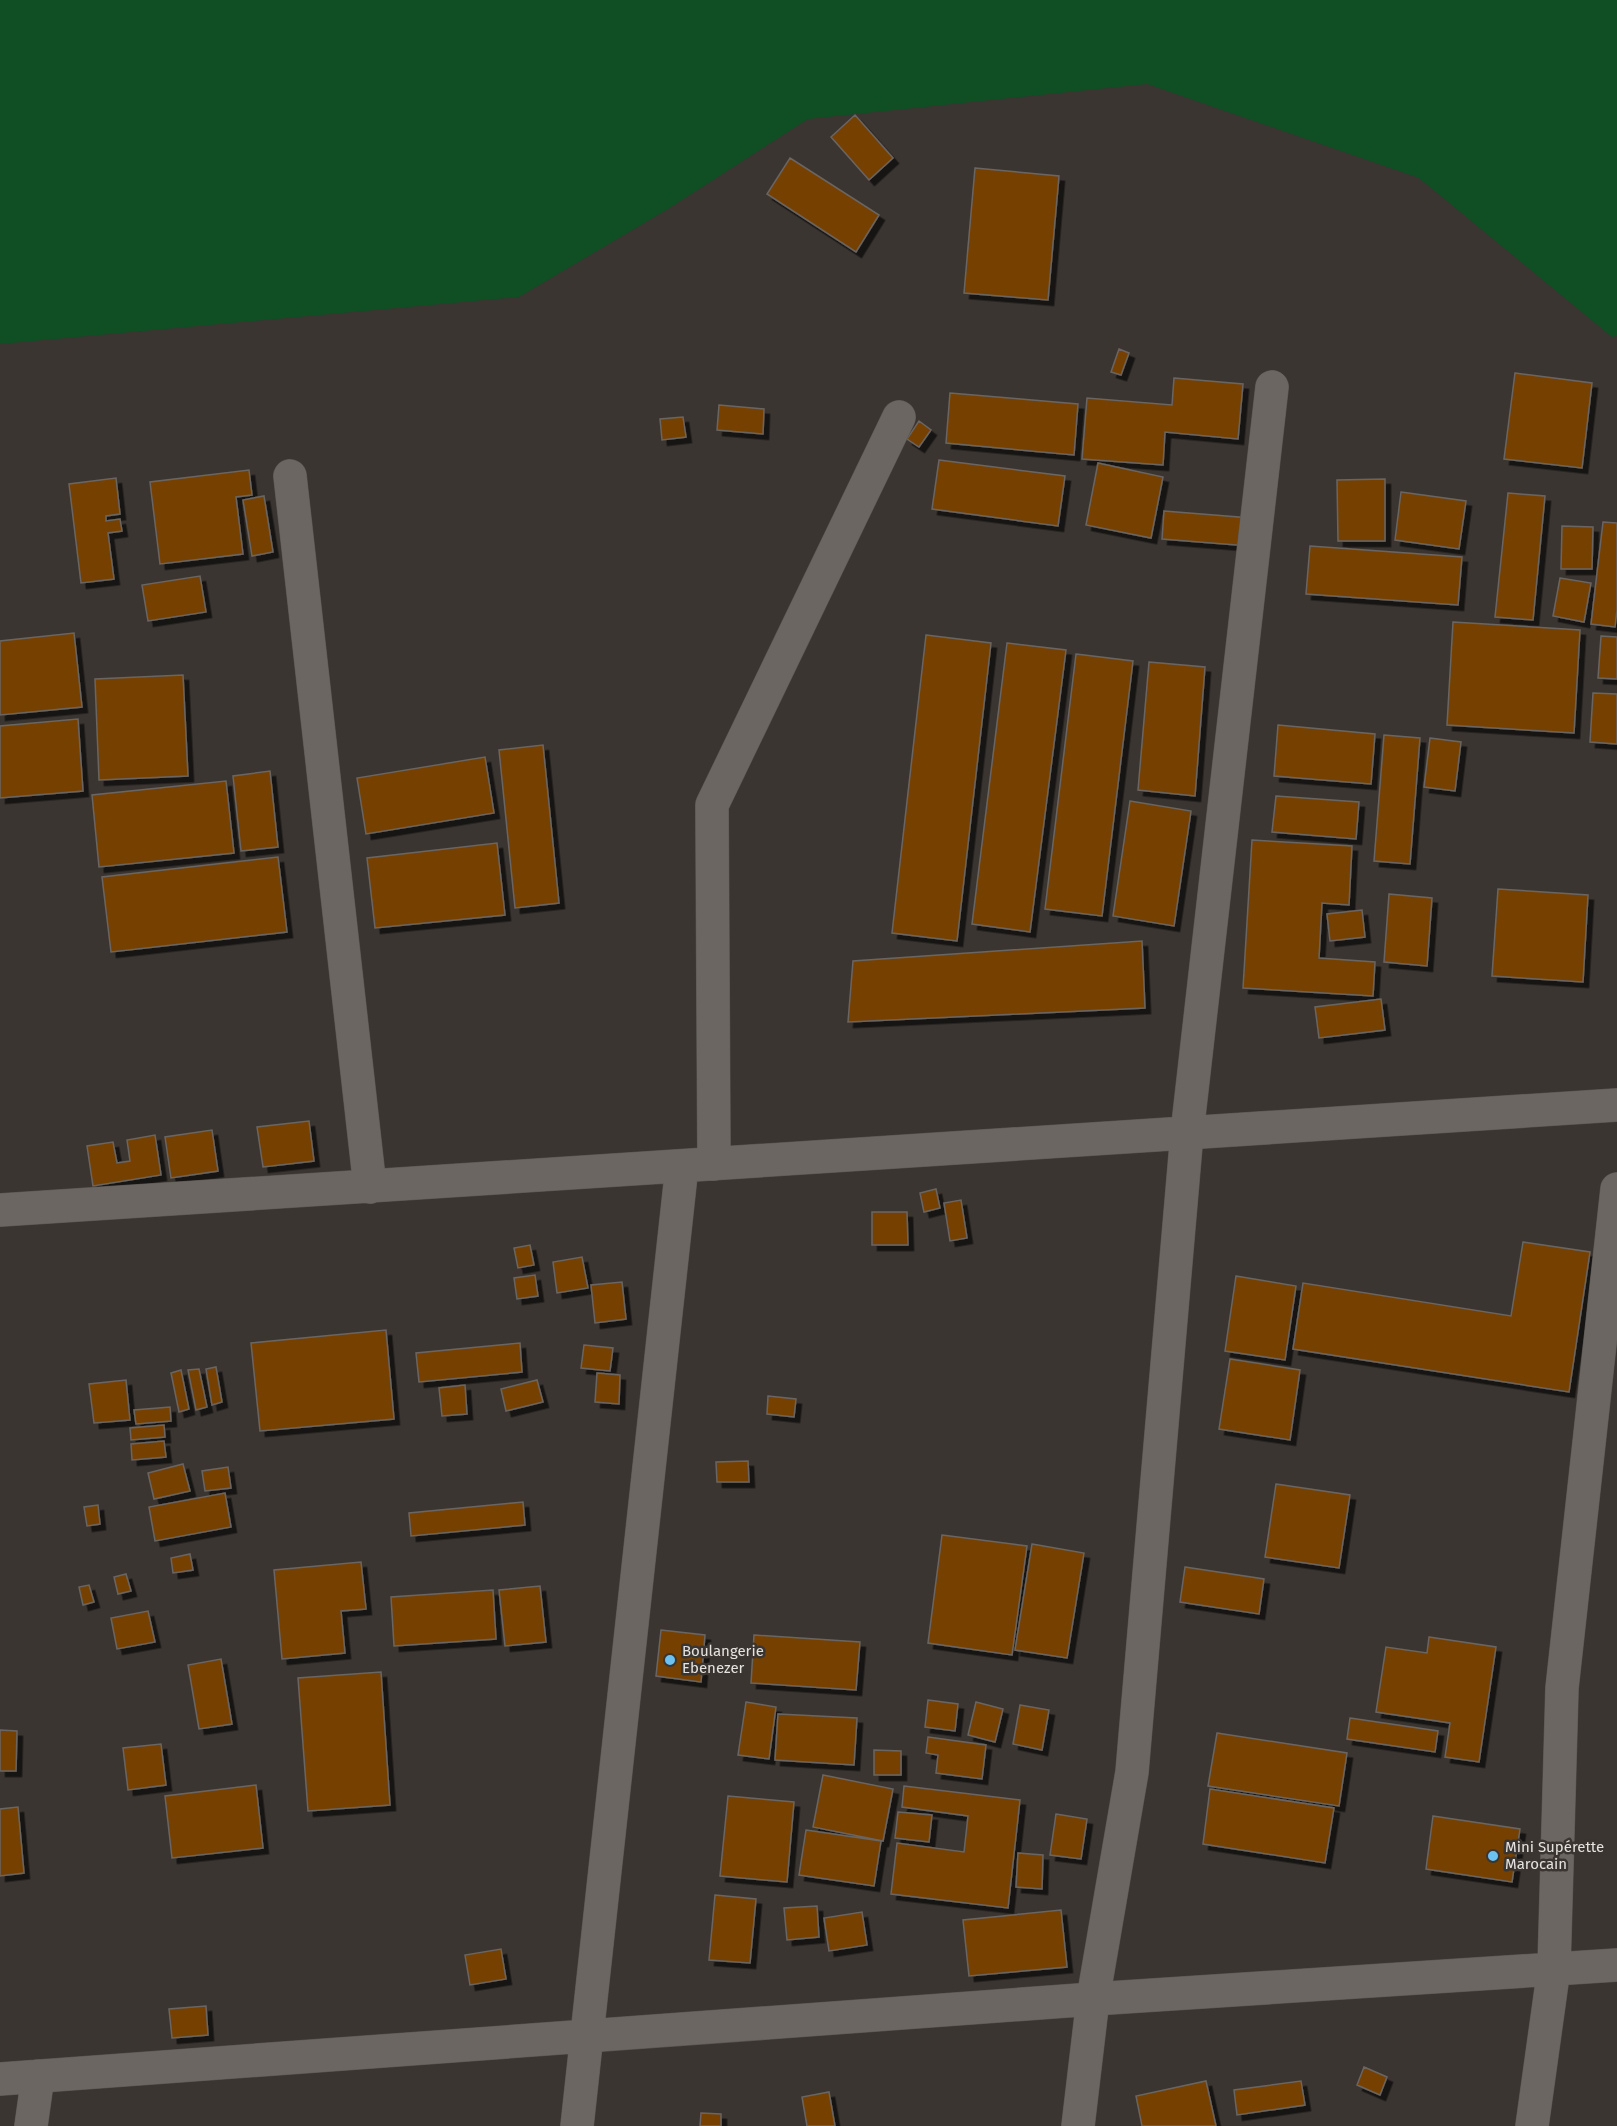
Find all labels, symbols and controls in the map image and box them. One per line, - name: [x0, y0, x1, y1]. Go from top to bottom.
- place label: Boulangerie Ebenezer: [682, 1642, 764, 1677]
- marker: Boulangerie Ebenezer: [663, 1653, 677, 1667]
- place label: Mini Supérette Marocain: [1505, 1838, 1604, 1873]
- marker: Mini Supérette Marocain: [1486, 1849, 1500, 1863]

